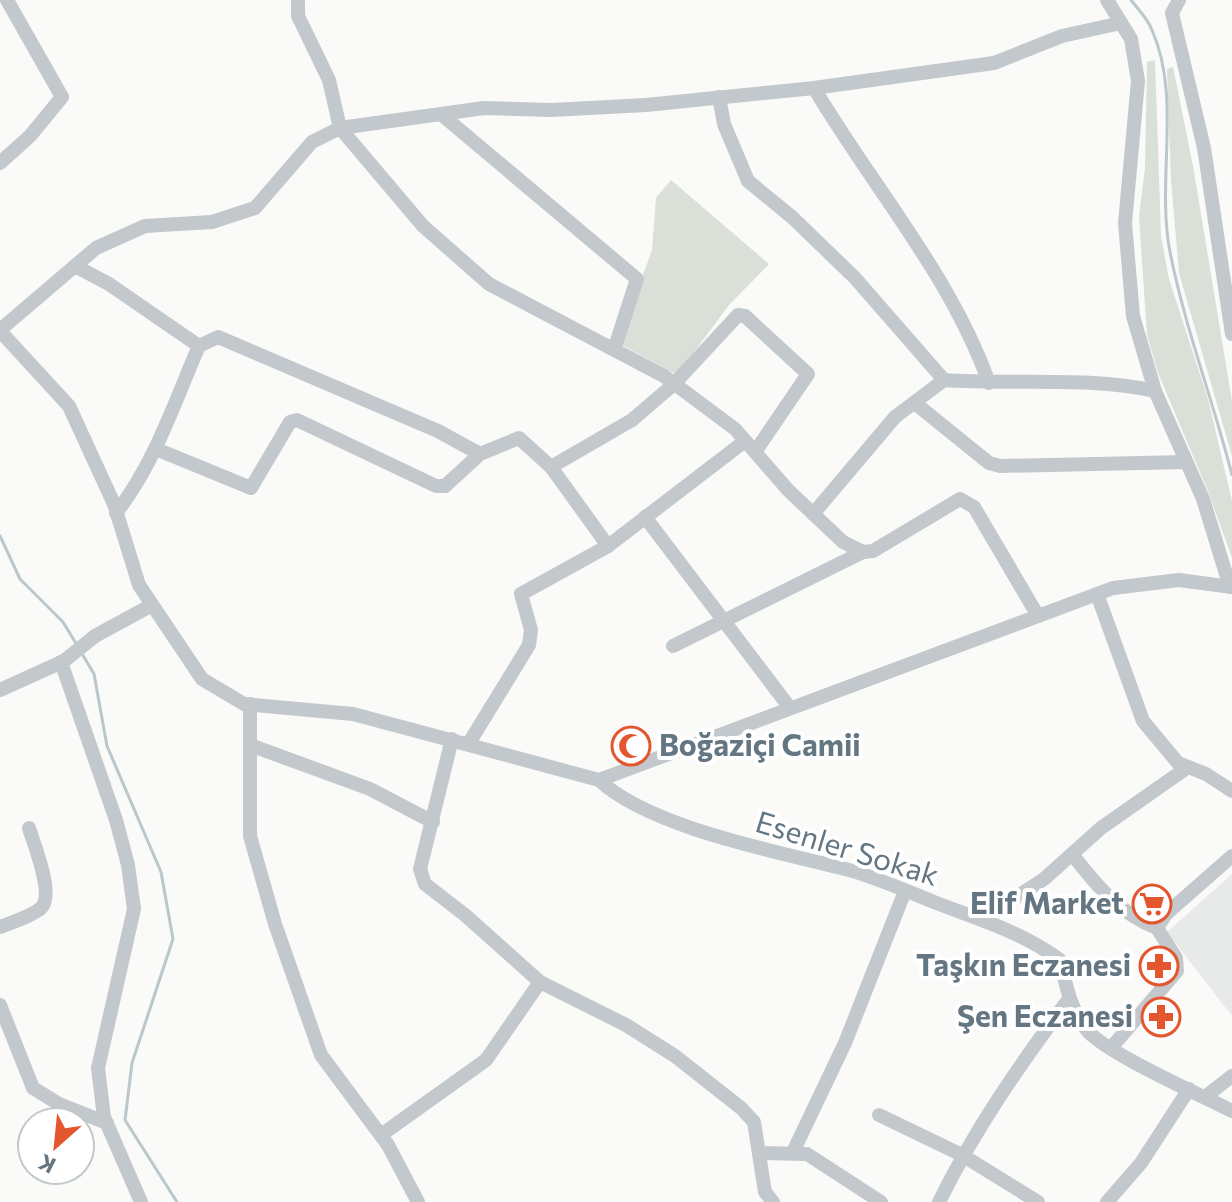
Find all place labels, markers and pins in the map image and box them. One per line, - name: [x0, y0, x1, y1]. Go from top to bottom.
- mosque icon: Boğaziçi Camii: [610, 725, 652, 767]
- place label: Boğaziçi Camii: [659, 725, 861, 763]
- place label: Elif Market: [970, 883, 1124, 920]
- supermarket icon: Elif Market: [1131, 883, 1173, 925]
- place label: Taşkın Eczanesi: [916, 945, 1131, 983]
- pharmacy icon: Taşkın Eczanesi: [1138, 945, 1180, 987]
- place label: Şen Eczanesi: [957, 996, 1133, 1034]
- pharmacy icon: Şen Eczanesi: [1140, 996, 1182, 1038]

